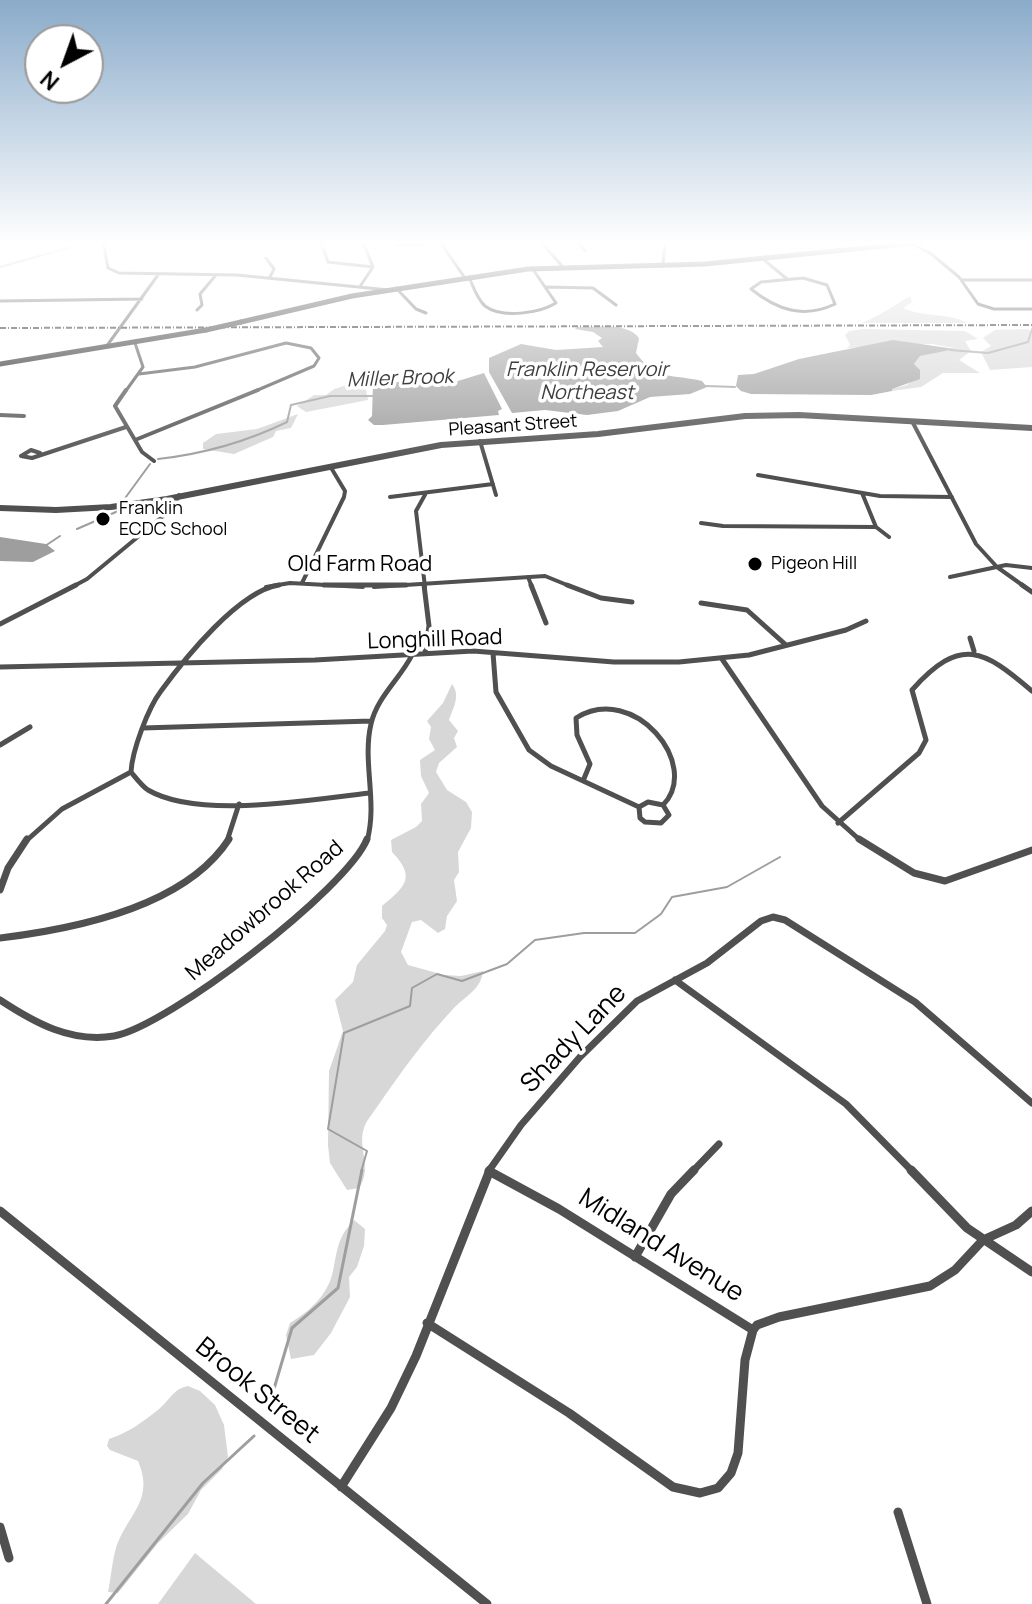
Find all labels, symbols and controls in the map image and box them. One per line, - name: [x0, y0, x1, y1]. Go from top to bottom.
- north arrow: [24, 24, 104, 104]
- text: N: [34, 64, 65, 97]
- water label: Franklin Reservoir Northeast: [506, 358, 668, 405]
- water label: Miller Brook: [346, 365, 454, 393]
- street label: Pleasant Street: [448, 411, 578, 441]
- place label: Franklin ECDC School: [119, 498, 228, 540]
- marker: Franklin ECDC School: [94, 510, 112, 528]
- street label: Old Farm Road: [288, 552, 432, 578]
- place label: Pigeon Hill: [771, 553, 857, 575]
- marker: Pigeon Hill: [746, 555, 764, 573]
- street label: Longhill Road: [367, 624, 503, 656]
- street label: Meadowbrook Road: [181, 835, 349, 987]
- street label: Shady Lane: [515, 978, 633, 1100]
- street label: Midland Avenue: [573, 1183, 749, 1309]
- street label: Brook Street: [189, 1332, 325, 1450]

